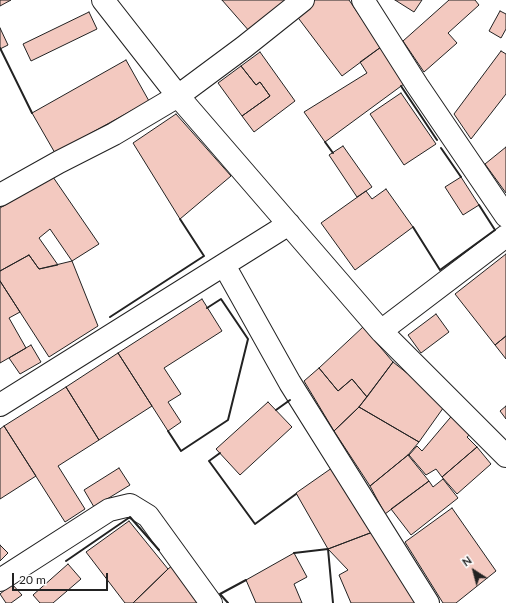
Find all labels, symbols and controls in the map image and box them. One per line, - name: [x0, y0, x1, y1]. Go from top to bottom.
- north arrow: [454, 551, 494, 591]
- text: N: [459, 553, 474, 569]
- scale bar: [14, 565, 110, 591]
- text: 20 m: [19, 572, 46, 587]

